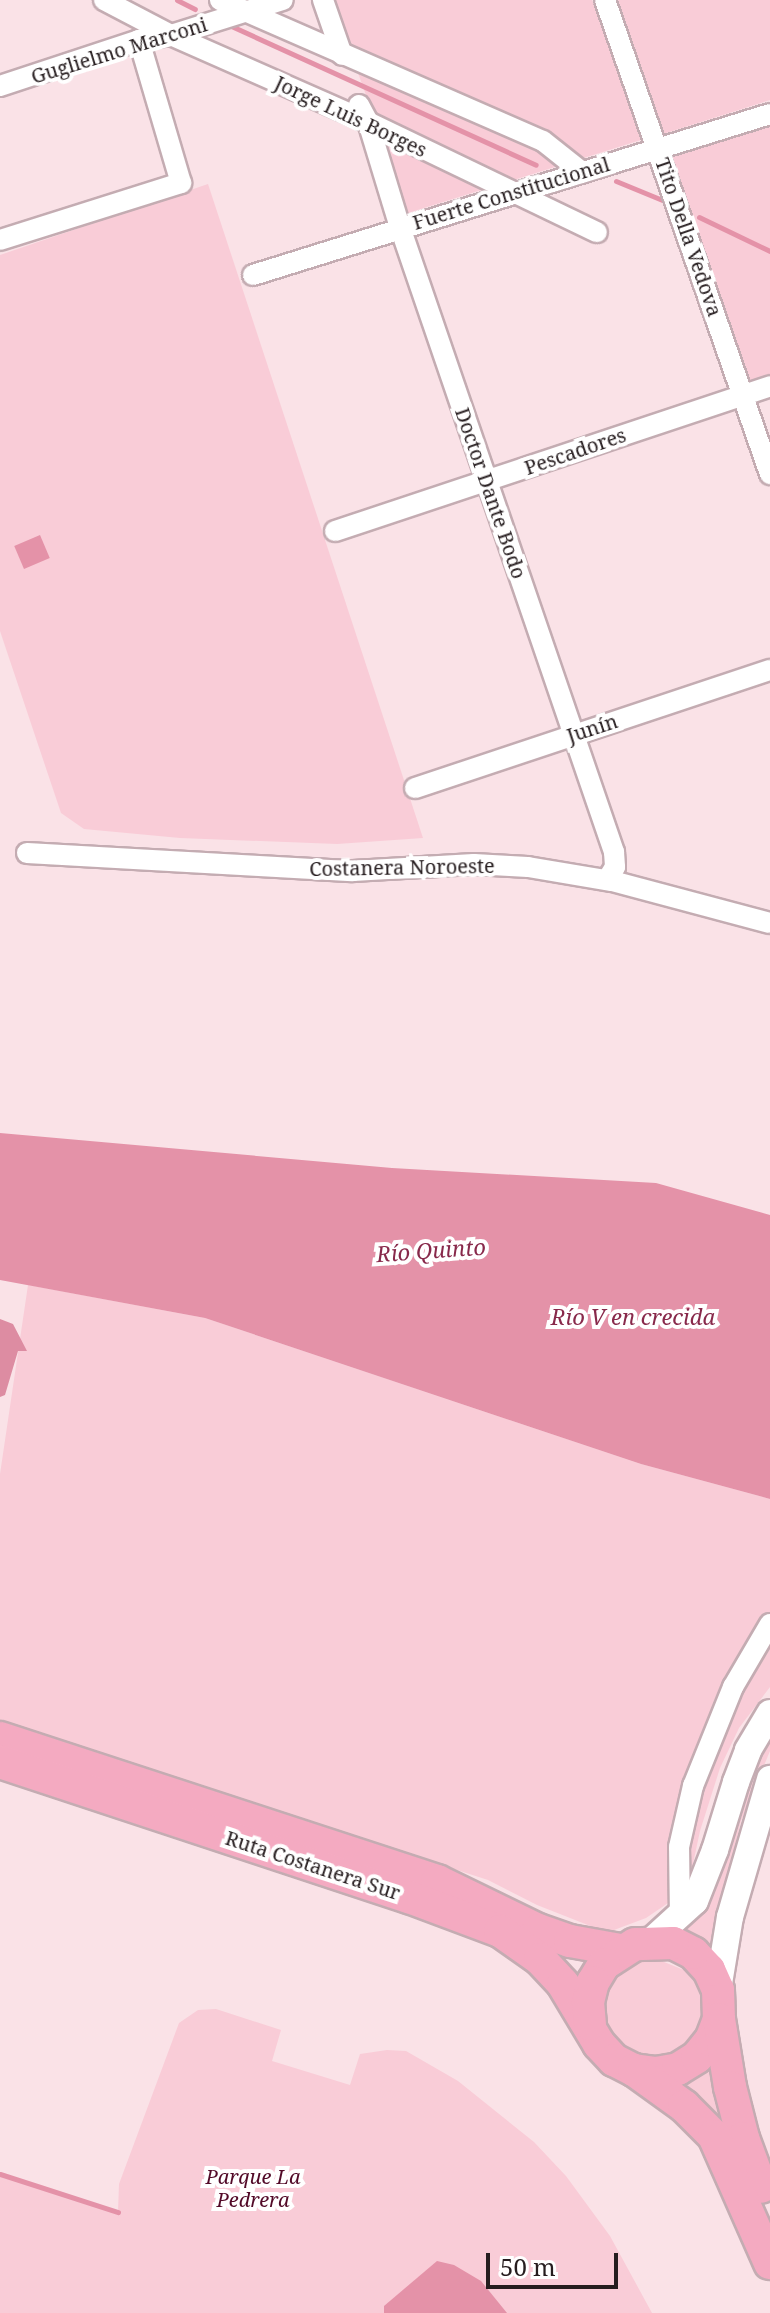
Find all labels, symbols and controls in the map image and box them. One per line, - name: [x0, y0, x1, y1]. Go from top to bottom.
- street label: Guglielmo Marconi: [28, 12, 210, 88]
- street label: Jorge Luis Borges: [271, 70, 431, 162]
- street label: Fuerte Constitucional: [410, 152, 612, 234]
- street label: Tito Della Vedova: [651, 155, 727, 319]
- street label: Doctor Dante Bodo: [450, 404, 532, 582]
- street label: Pescadores: [521, 422, 629, 480]
- street label: Junín: [564, 709, 620, 747]
- street label: Costanera Noroeste: [309, 853, 495, 881]
- water label: Río Quinto: [375, 1233, 487, 1267]
- water label: Río V en crecida: [551, 1304, 715, 1330]
- street label: Ruta Costanera Sur: [222, 1825, 404, 1905]
- park label: Parque La Pedrera: [205, 2164, 301, 2211]
- scale bar: [490, 2237, 622, 2287]
- text: 50 m: [500, 2250, 556, 2283]

